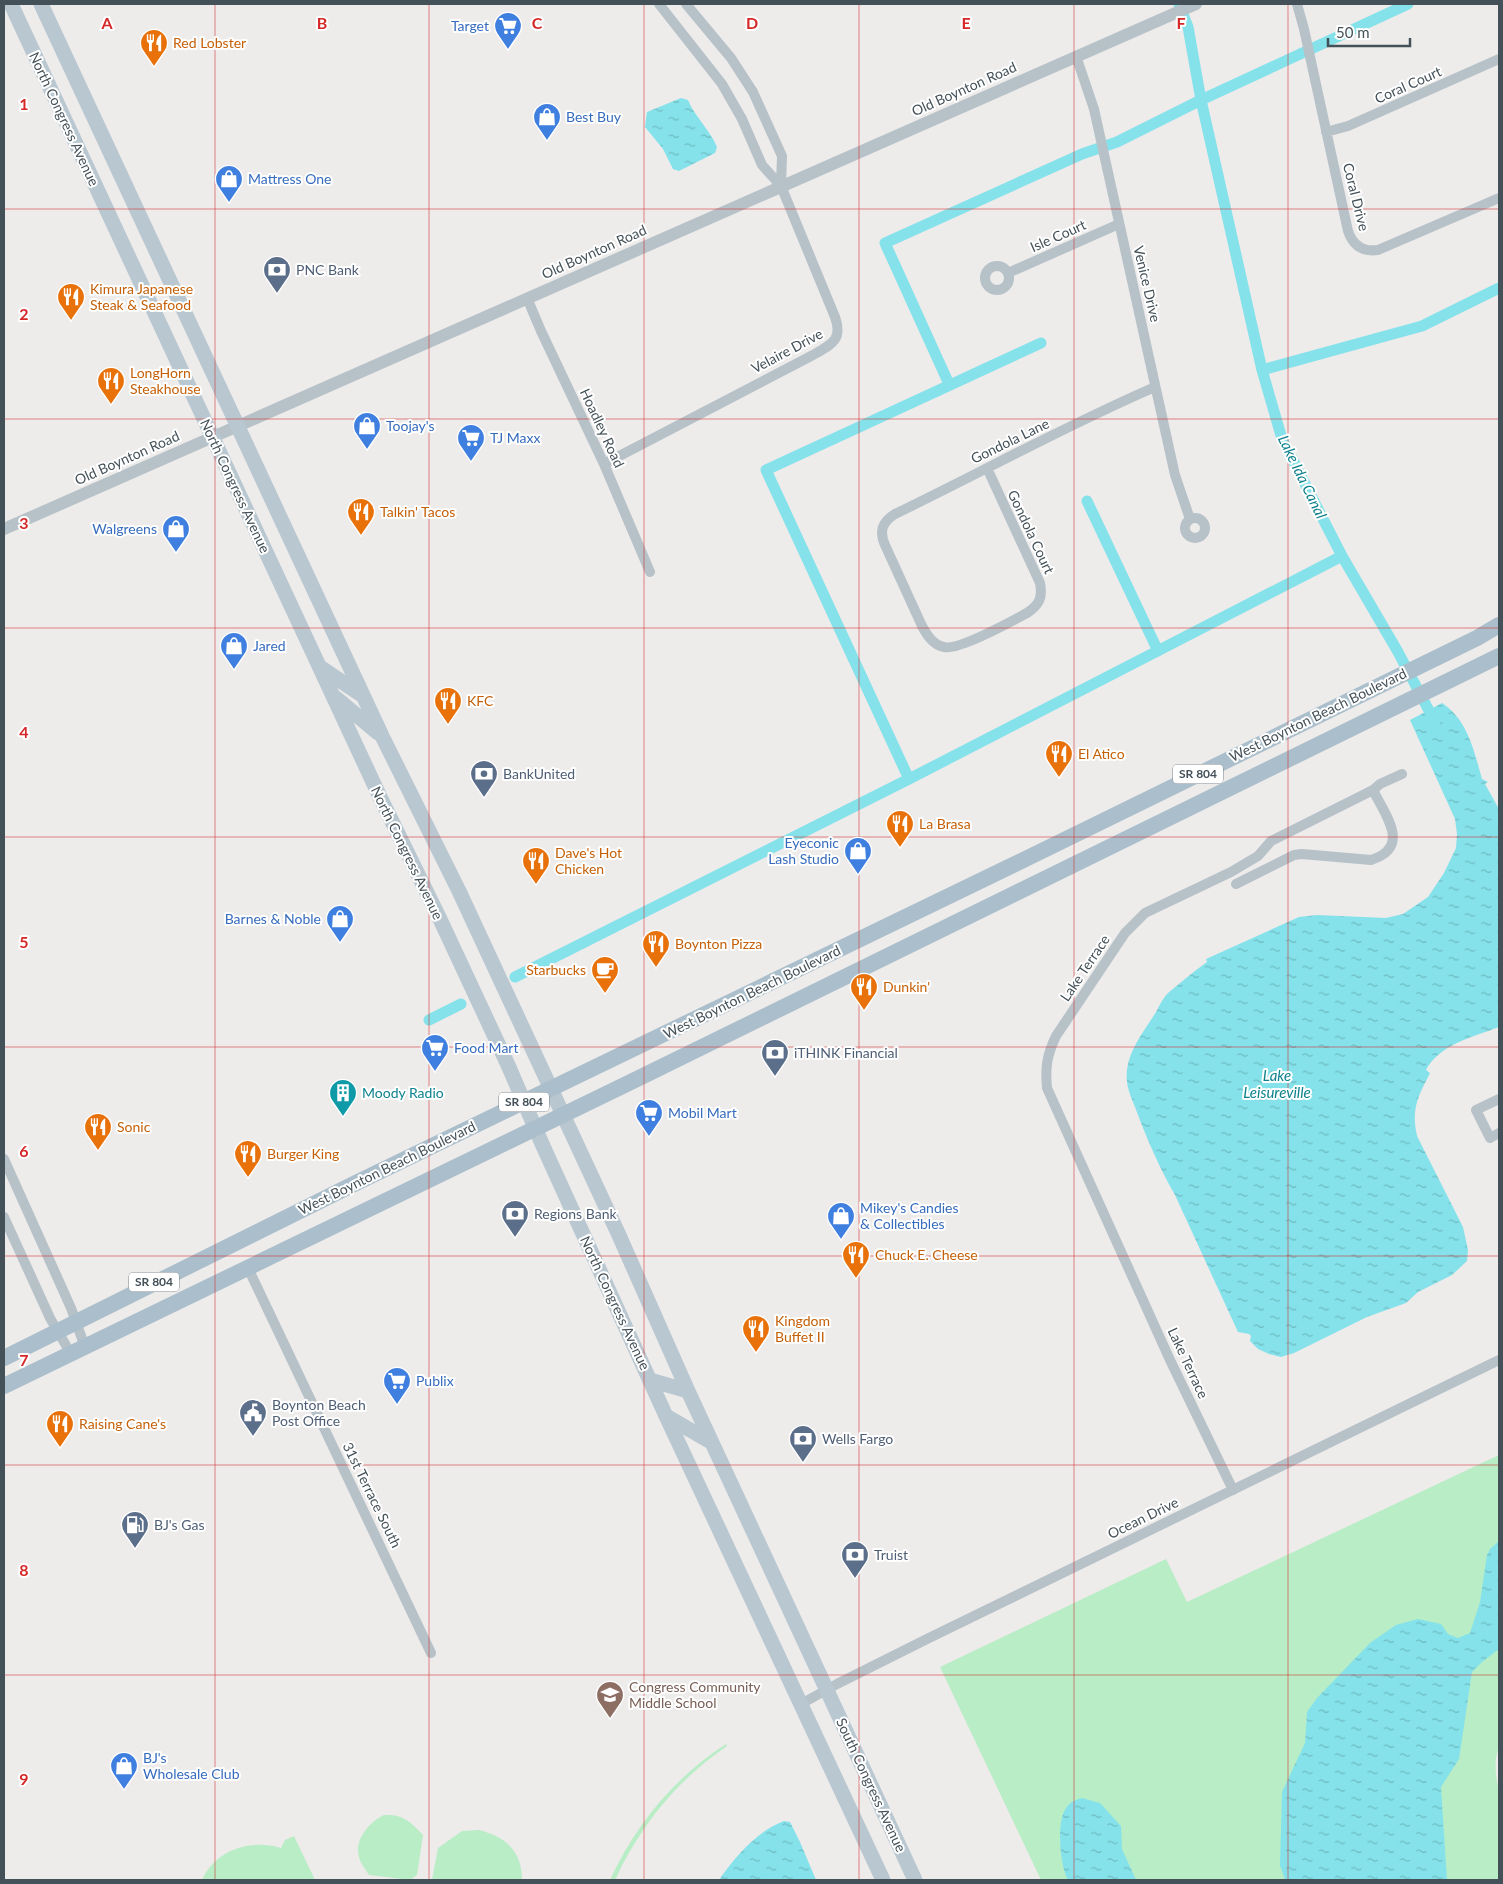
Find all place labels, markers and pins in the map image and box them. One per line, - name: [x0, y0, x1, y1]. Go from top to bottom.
- supermarket icon: Target: [493, 11, 523, 50]
- place label: Target: [451, 17, 489, 34]
- restaurant icon: Red Lobster: [139, 28, 169, 67]
- place label: Red Lobster: [173, 34, 246, 51]
- shop icon: Best Buy: [532, 102, 562, 141]
- place label: Best Buy: [566, 108, 622, 125]
- shop icon: Mattress One: [214, 164, 244, 203]
- place label: Mattress One: [248, 170, 331, 187]
- bank icon: PNC Bank: [262, 255, 292, 294]
- place label: PNC Bank: [296, 261, 360, 278]
- place label: Kimura Japanese Steak & Seafood: [90, 280, 193, 313]
- restaurant icon: Kimura Japanese Steak & Seafood: [56, 282, 86, 321]
- place label: LongHorn Steakhouse: [130, 364, 201, 397]
- restaurant icon: LongHorn Steakhouse: [96, 366, 126, 405]
- shop icon: Toojay's: [352, 411, 382, 450]
- place label: Toojay's: [386, 417, 435, 434]
- supermarket icon: TJ Maxx: [456, 423, 486, 462]
- place label: TJ Maxx: [490, 429, 541, 446]
- restaurant icon: Talkin' Tacos: [346, 497, 376, 536]
- place label: Talkin' Tacos: [380, 503, 455, 520]
- shop icon: Walgreens: [161, 514, 191, 553]
- place label: Walgreens: [92, 520, 157, 537]
- shop icon: Jared: [219, 631, 249, 670]
- place label: Jared: [253, 637, 286, 654]
- restaurant icon: KFC: [433, 686, 463, 725]
- place label: KFC: [467, 692, 494, 709]
- restaurant icon: El Atico: [1044, 739, 1074, 778]
- place label: El Atico: [1078, 745, 1125, 762]
- bank icon: BankUnited: [469, 759, 499, 798]
- place label: BankUnited: [503, 765, 575, 782]
- restaurant icon: La Brasa: [885, 809, 915, 848]
- place label: La Brasa: [919, 815, 971, 832]
- place label: Eyeconic Lash Studio: [768, 834, 839, 867]
- shop icon: Eyeconic Lash Studio: [843, 836, 873, 875]
- place label: Dave's Hot Chicken: [555, 844, 622, 877]
- restaurant icon: Dave's Hot Chicken: [521, 846, 551, 885]
- shop icon: Barnes & Noble: [325, 904, 355, 943]
- place label: Barnes & Noble: [225, 910, 321, 927]
- restaurant icon: Boynton Pizza: [641, 929, 671, 968]
- place label: Boynton Pizza: [675, 935, 762, 952]
- cafe icon: Starbucks: [590, 955, 620, 994]
- place label: Starbucks: [526, 961, 586, 978]
- restaurant icon: Dunkin': [849, 972, 879, 1011]
- place label: Dunkin': [883, 978, 930, 995]
- supermarket icon: Food Mart: [420, 1033, 450, 1072]
- bank icon: iTHINK Financial: [760, 1038, 790, 1077]
- place label: Food Mart: [454, 1039, 518, 1056]
- place label: iTHINK Financial: [794, 1044, 898, 1061]
- building icon: Moody Radio: [328, 1078, 358, 1117]
- place label: Moody Radio: [362, 1084, 444, 1101]
- supermarket icon: Mobil Mart: [634, 1098, 664, 1137]
- place label: Mobil Mart: [668, 1104, 737, 1121]
- restaurant icon: Sonic: [83, 1112, 113, 1151]
- place label: Sonic: [117, 1118, 151, 1135]
- restaurant icon: Burger King: [233, 1139, 263, 1178]
- place label: Burger King: [267, 1145, 339, 1162]
- bank icon: Regions Bank: [500, 1199, 530, 1238]
- place label: Mikey's Candies & Collectibles: [860, 1199, 959, 1232]
- shop icon: Mikey's Candies & Collectibles: [826, 1201, 856, 1240]
- place label: Regions Bank: [534, 1205, 617, 1222]
- restaurant icon: Chuck E. Cheese: [841, 1240, 871, 1279]
- place label: Chuck E. Cheese: [875, 1246, 978, 1263]
- place label: Kingdom Buffet II: [775, 1312, 830, 1345]
- restaurant icon: Kingdom Buffet II: [741, 1314, 771, 1353]
- supermarket icon: Publix: [382, 1366, 412, 1405]
- place label: Publix: [416, 1372, 454, 1389]
- place label: Boynton Beach Post Office: [272, 1396, 366, 1429]
- public building icon: Boynton Beach Post Office: [238, 1398, 268, 1437]
- restaurant icon: Raising Cane's: [45, 1409, 75, 1448]
- place label: Raising Cane's: [79, 1415, 166, 1432]
- bank icon: Wells Fargo: [788, 1424, 818, 1463]
- place label: Wells Fargo: [822, 1430, 893, 1447]
- fuel station icon: BJ's Gas: [120, 1510, 150, 1549]
- place label: BJ's Gas: [154, 1516, 204, 1533]
- bank icon: Truist: [840, 1540, 870, 1579]
- place label: Truist: [874, 1546, 908, 1563]
- place label: Congress Community Middle School: [629, 1678, 761, 1711]
- school or university icon: Congress Community Middle School: [595, 1680, 625, 1719]
- place label: BJ's Wholesale Club: [143, 1749, 240, 1782]
- shop icon: BJ's Wholesale Club: [109, 1751, 139, 1790]

